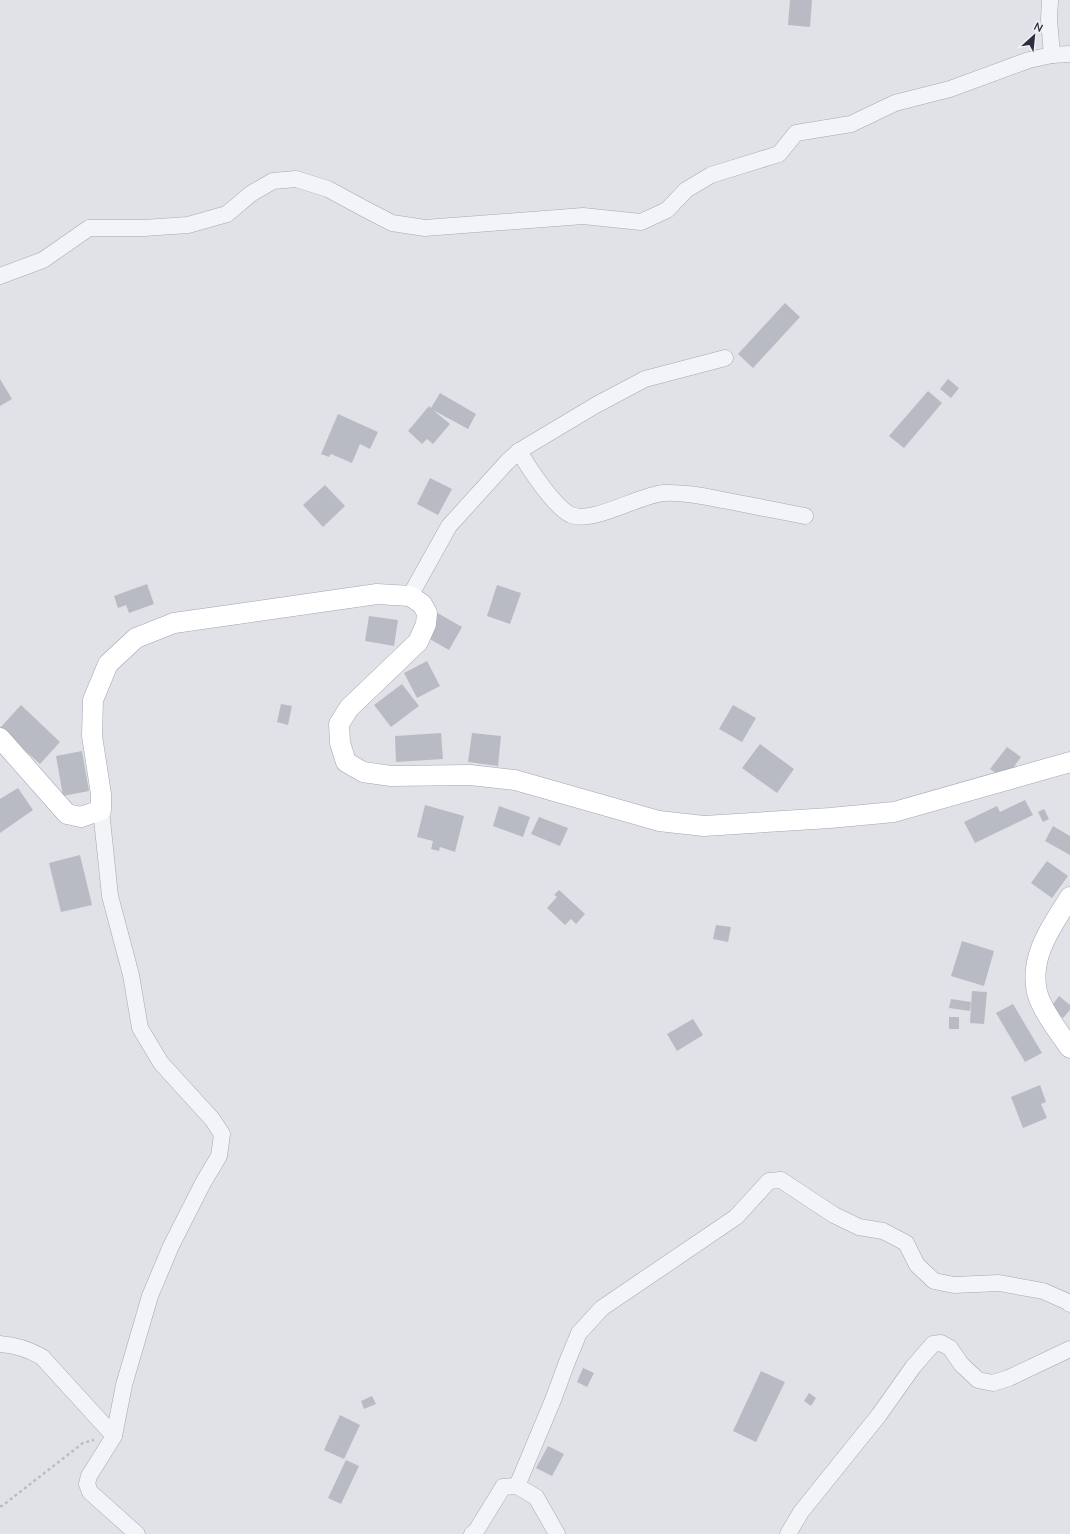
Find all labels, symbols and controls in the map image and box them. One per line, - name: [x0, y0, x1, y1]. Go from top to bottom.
- north arrow: [1014, 16, 1054, 56]
- text: N: [1031, 19, 1045, 36]

